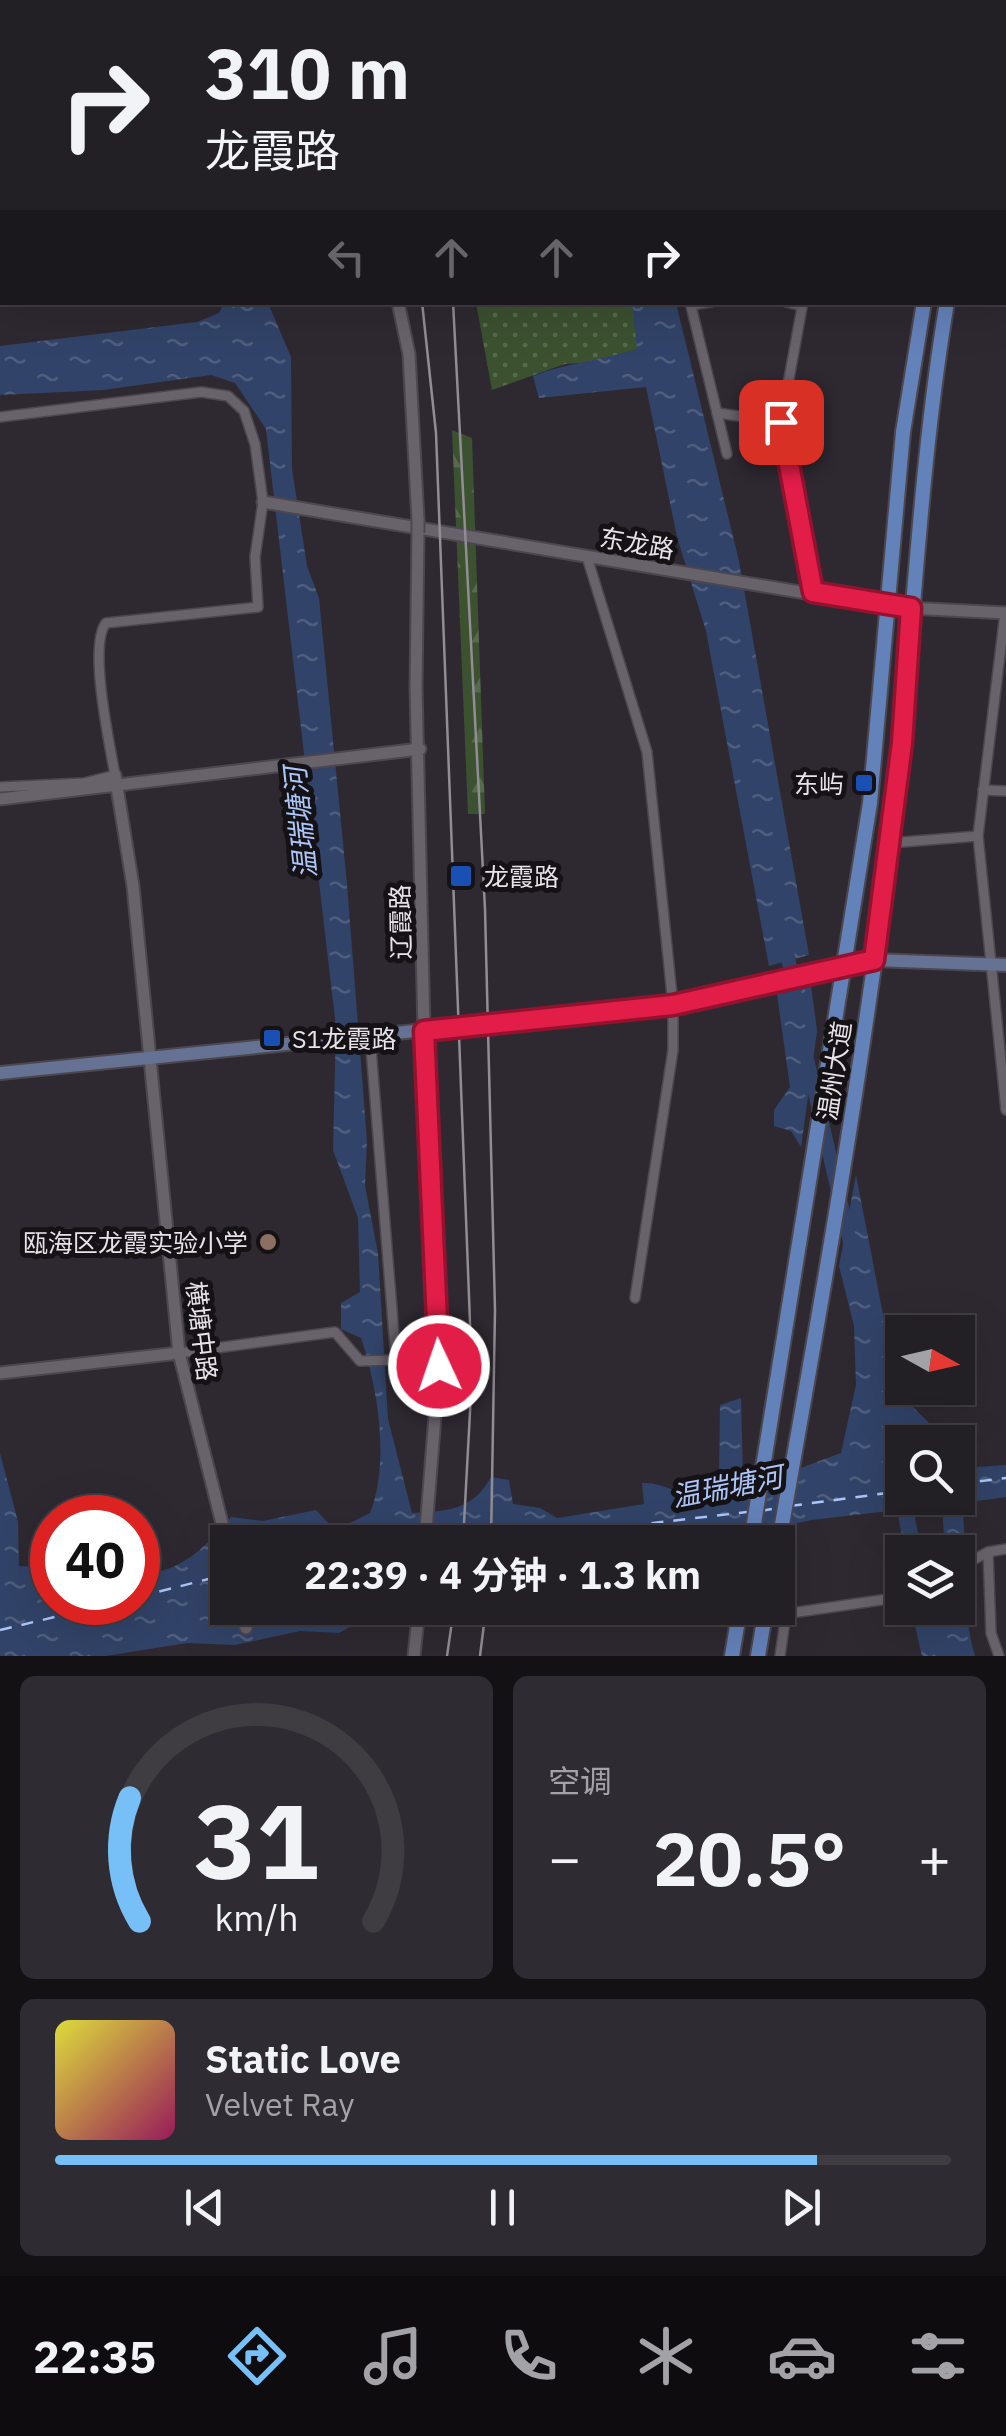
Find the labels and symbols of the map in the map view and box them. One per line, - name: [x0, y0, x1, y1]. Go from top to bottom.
- pin: [739, 380, 824, 465]
- street label: 东龙路: [597, 520, 677, 566]
- water label: 温瑞塘河: [275, 760, 324, 881]
- place label: 东屿: [794, 767, 844, 800]
- marker: 东屿: [853, 772, 875, 794]
- place label: 龙霞路: [484, 860, 559, 893]
- marker: 龙霞路: [448, 863, 474, 889]
- street label: 辽霞路: [383, 884, 417, 960]
- street label: 温州大道: [810, 1019, 858, 1123]
- place label: S1龙霞路: [292, 1022, 397, 1055]
- marker: S1龙霞路: [261, 1027, 283, 1049]
- place label: 瓯海区龙霞实验小学: [23, 1226, 248, 1259]
- marker: 瓯海区龙霞实验小学: [257, 1231, 279, 1253]
- street label: 横塘中路: [180, 1279, 224, 1383]
- position arrow: [387, 1314, 491, 1418]
- north arrow: [885, 1315, 975, 1405]
- water label: 温瑞塘河: [668, 1456, 790, 1515]
- speed limit sign: 40: [30, 1495, 160, 1625]

